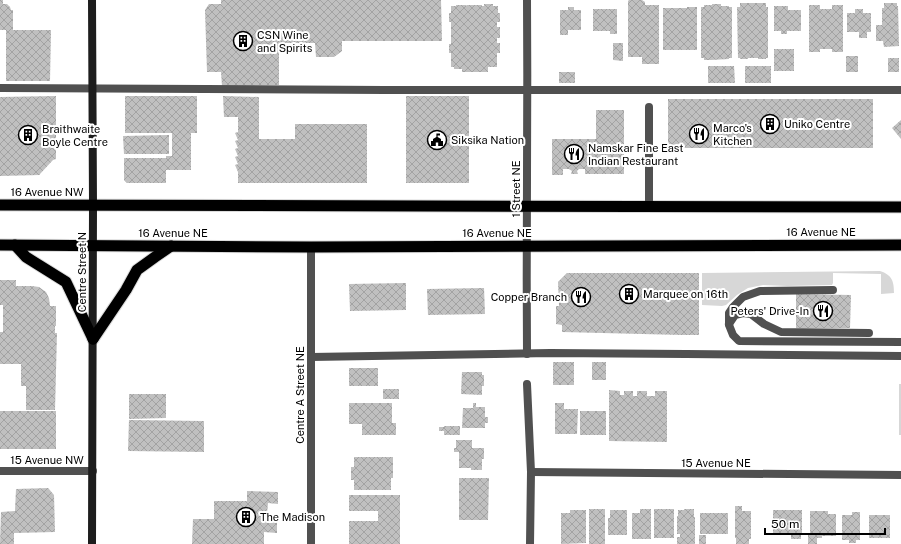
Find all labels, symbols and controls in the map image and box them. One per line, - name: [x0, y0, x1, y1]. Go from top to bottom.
- place label: CSN Wine and Spirits: [257, 29, 313, 54]
- building icon: CSN Wine and Spirits: [232, 30, 254, 52]
- building icon: Uniko Centre: [759, 113, 781, 135]
- place label: Uniko Centre: [784, 118, 850, 130]
- place label: Marco's Kitchen: [713, 122, 752, 147]
- place label: Braithwaite Boyle Centre: [42, 123, 108, 148]
- restaurant icon: Marco's Kitchen: [688, 123, 710, 145]
- building icon: Braithwaite Boyle Centre: [17, 124, 39, 146]
- public building icon: Siksika Nation: [426, 129, 448, 151]
- place label: Siksika Nation: [451, 134, 524, 146]
- place label: Namskar Fine East Indian Restaurant: [588, 142, 683, 167]
- restaurant icon: Namskar Fine East Indian Restaurant: [563, 143, 585, 165]
- street label: 1 Street NE: [510, 160, 522, 218]
- street label: 16 Avenue NW: [10, 186, 84, 198]
- street label: 16 Avenue NE: [786, 226, 856, 238]
- street label: 16 Avenue NE: [138, 227, 208, 239]
- street label: 16 Avenue NE: [462, 227, 532, 239]
- street label: Centre Street N: [76, 232, 88, 312]
- building icon: Marquee on 16th: [618, 283, 640, 305]
- restaurant icon: Copper Branch: [570, 286, 592, 308]
- place label: Marquee on 16th: [643, 288, 728, 300]
- place label: Copper Branch: [491, 291, 567, 303]
- restaurant icon: Peters' Drive-In: [812, 300, 834, 322]
- place label: Peters' Drive-In: [731, 305, 809, 317]
- street label: Centre A Street NE: [294, 346, 306, 444]
- street label: 15 Avenue NW: [10, 454, 84, 466]
- street label: 15 Avenue NE: [681, 457, 751, 469]
- building icon: The Madison: [235, 506, 257, 528]
- scale bar: [765, 510, 885, 536]
- place label: The Madison: [260, 511, 325, 523]
- text: 50 m: [771, 517, 799, 531]

